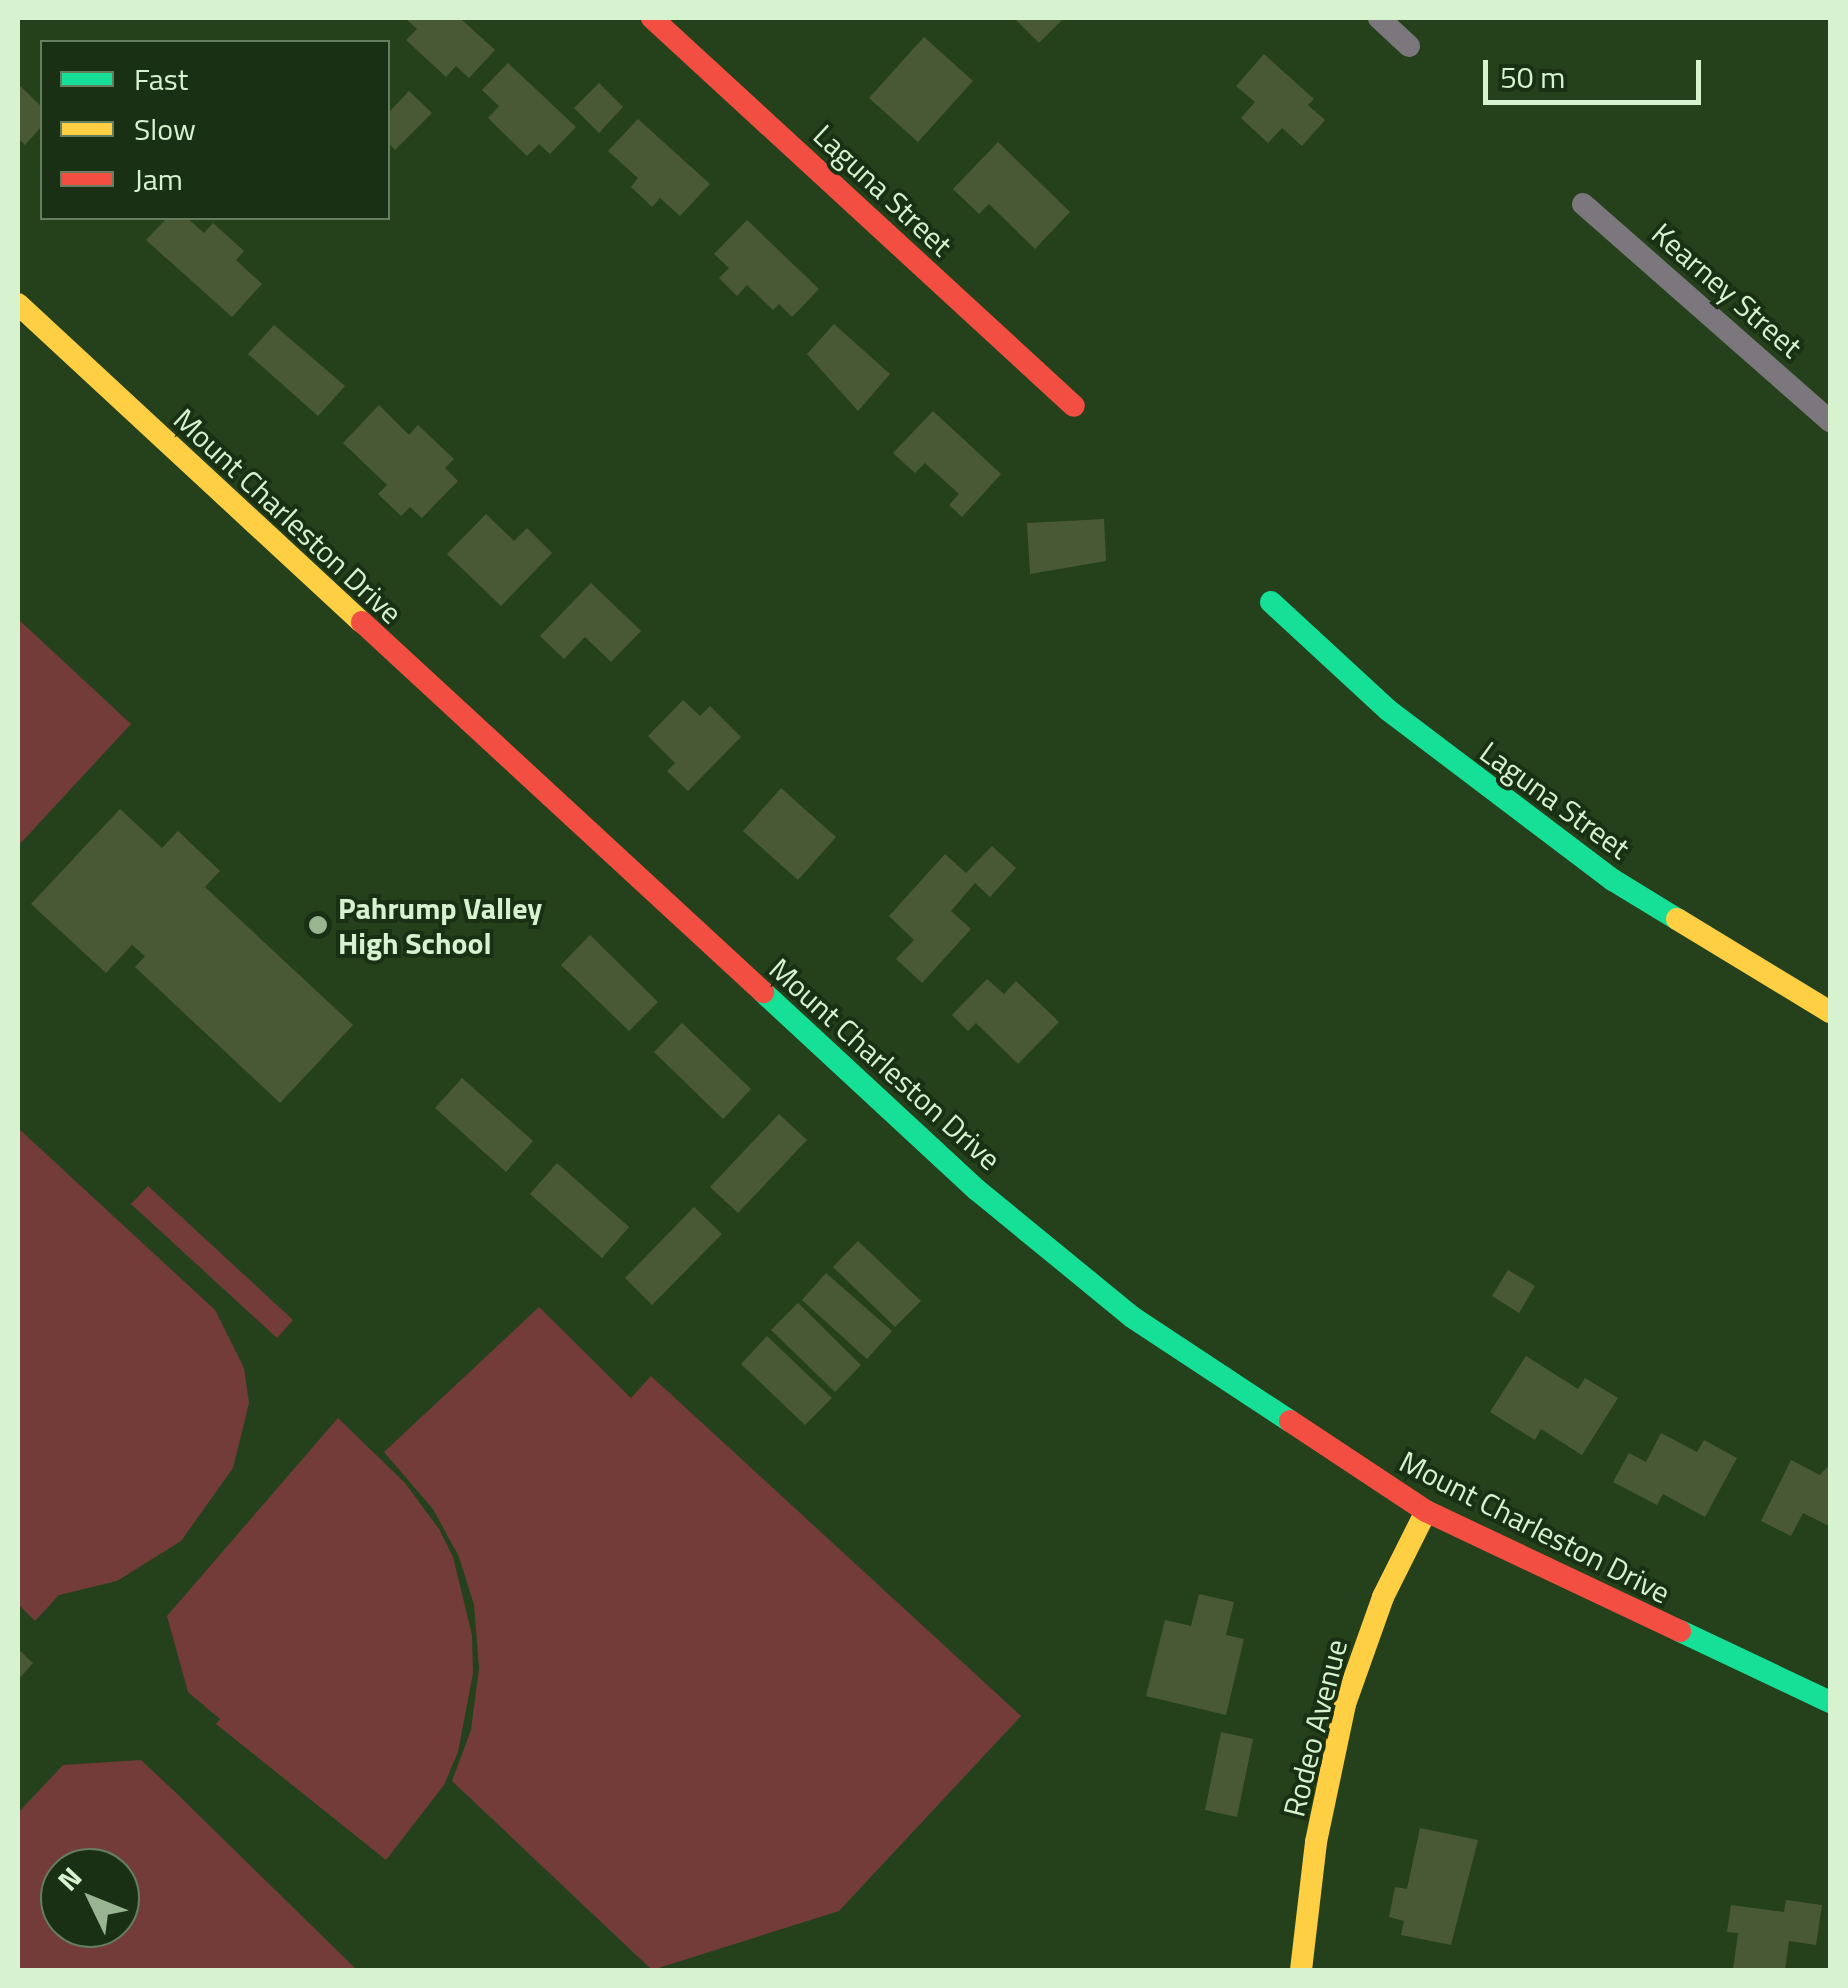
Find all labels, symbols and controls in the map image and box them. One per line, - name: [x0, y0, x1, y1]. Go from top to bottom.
- legend: [40, 40, 390, 220]
- scale bar: [1488, 40, 1706, 102]
- text: 50 m: [1500, 54, 1565, 100]
- text: Fast: [134, 56, 188, 102]
- text: Slow: [134, 106, 196, 152]
- street label: Laguna Street: [806, 117, 960, 263]
- text: Jam: [134, 156, 183, 202]
- street label: Kearney Street: [1645, 215, 1809, 365]
- street label: Mount Charleston Drive: [167, 401, 409, 631]
- street label: Laguna Street: [1473, 734, 1637, 866]
- place label: Pahrump Valley High School: [338, 890, 542, 960]
- marker: Pahrump Valley High School: [307, 914, 329, 936]
- street label: Mount Charleston Drive: [762, 951, 1008, 1177]
- street label: Mount Charleston Drive: [1394, 1443, 1676, 1611]
- street label: Rodeo Avenue: [1276, 1636, 1354, 1820]
- north arrow: [40, 1848, 140, 1948]
- text: N: [47, 1857, 91, 1900]

